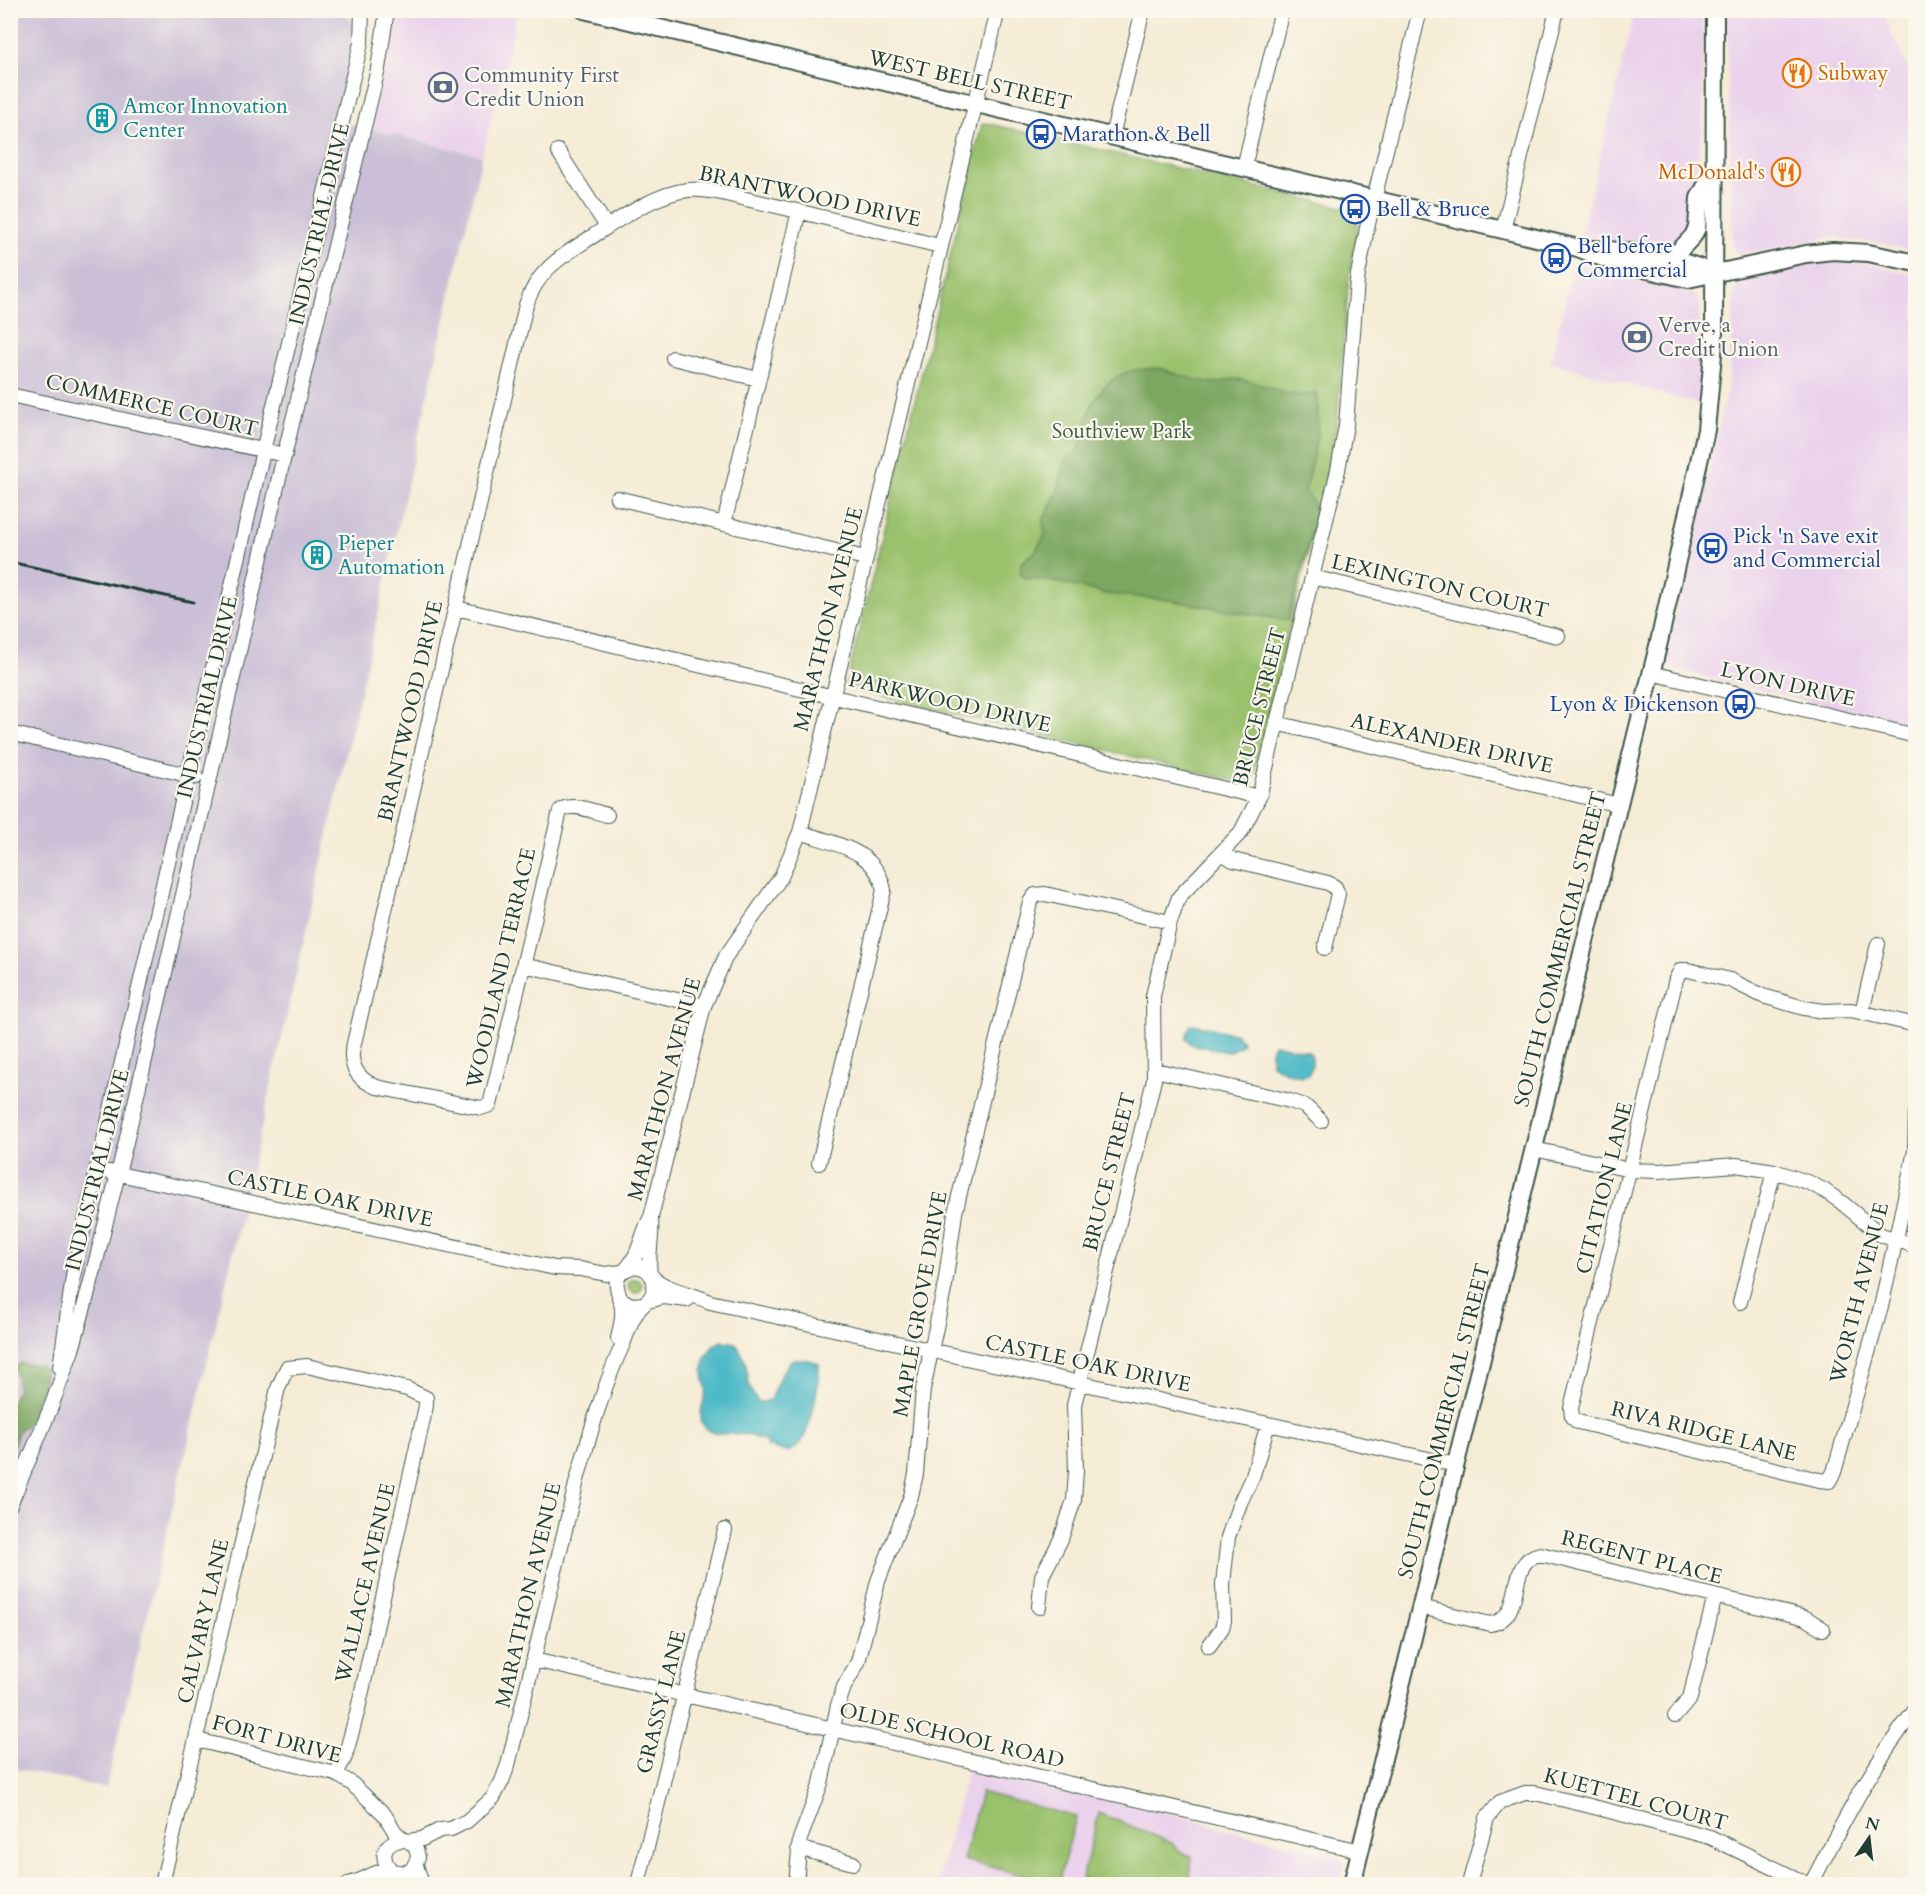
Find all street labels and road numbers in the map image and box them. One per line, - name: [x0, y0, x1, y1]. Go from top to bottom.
- street label: WEST BELL STREET: [864, 43, 1074, 118]
- street label: INDUSTRIAL DRIVE: [282, 120, 357, 328]
- street label: BRANTWOOD DRIVE: [696, 159, 924, 234]
- street label: COMMERCE COURT: [43, 367, 261, 444]
- street label: MARATHON AVENUE: [787, 504, 870, 734]
- street label: LEXINGTON COURT: [1328, 547, 1551, 626]
- street label: INDUSTRIAL DRIVE: [170, 593, 245, 801]
- street label: BRANTWOOD DRIVE: [371, 597, 450, 825]
- street label: BRUCE STREET: [1226, 625, 1293, 789]
- street label: LYON DRIVE: [1718, 655, 1858, 714]
- street label: PARKWOOD DRIVE: [846, 665, 1054, 740]
- street label: ALEXANDER DRIVE: [1348, 706, 1556, 781]
- street label: SOUTH COMMERCIAL STREET: [1507, 788, 1614, 1110]
- street label: WOODLAND TERRACE: [459, 845, 543, 1092]
- street label: MARATHON AVENUE: [621, 974, 708, 1204]
- street label: INDUSTRIAL DRIVE: [58, 1066, 137, 1274]
- street label: BRUCE STREET: [1076, 1090, 1143, 1254]
- street label: CITATION LANE: [1569, 1099, 1640, 1277]
- street label: CASTLE OAK DRIVE: [224, 1162, 436, 1234]
- street label: MAPLE GROVE DRIVE: [886, 1189, 955, 1419]
- street label: WORTH AVENUE: [1823, 1199, 1896, 1388]
- street label: SOUTH COMMERCIAL STREET: [1391, 1260, 1498, 1582]
- street label: CASTLE OAK DRIVE: [982, 1327, 1194, 1399]
- street label: RIVA RIDGE LANE: [1608, 1394, 1800, 1469]
- street label: WALLACE AVENUE: [328, 1480, 403, 1687]
- street label: MARATHON AVENUE: [488, 1480, 569, 1711]
- street label: REGENT PLACE: [1558, 1523, 1726, 1592]
- street label: CALVARY LANE: [170, 1536, 237, 1706]
- street label: GRASSY LANE: [630, 1627, 693, 1777]
- street label: OLDE SCHOOL ROAD: [837, 1695, 1067, 1775]
- street label: FORT DRIVE: [209, 1708, 345, 1771]
- street label: KUETTEL COURT: [1541, 1761, 1731, 1838]

